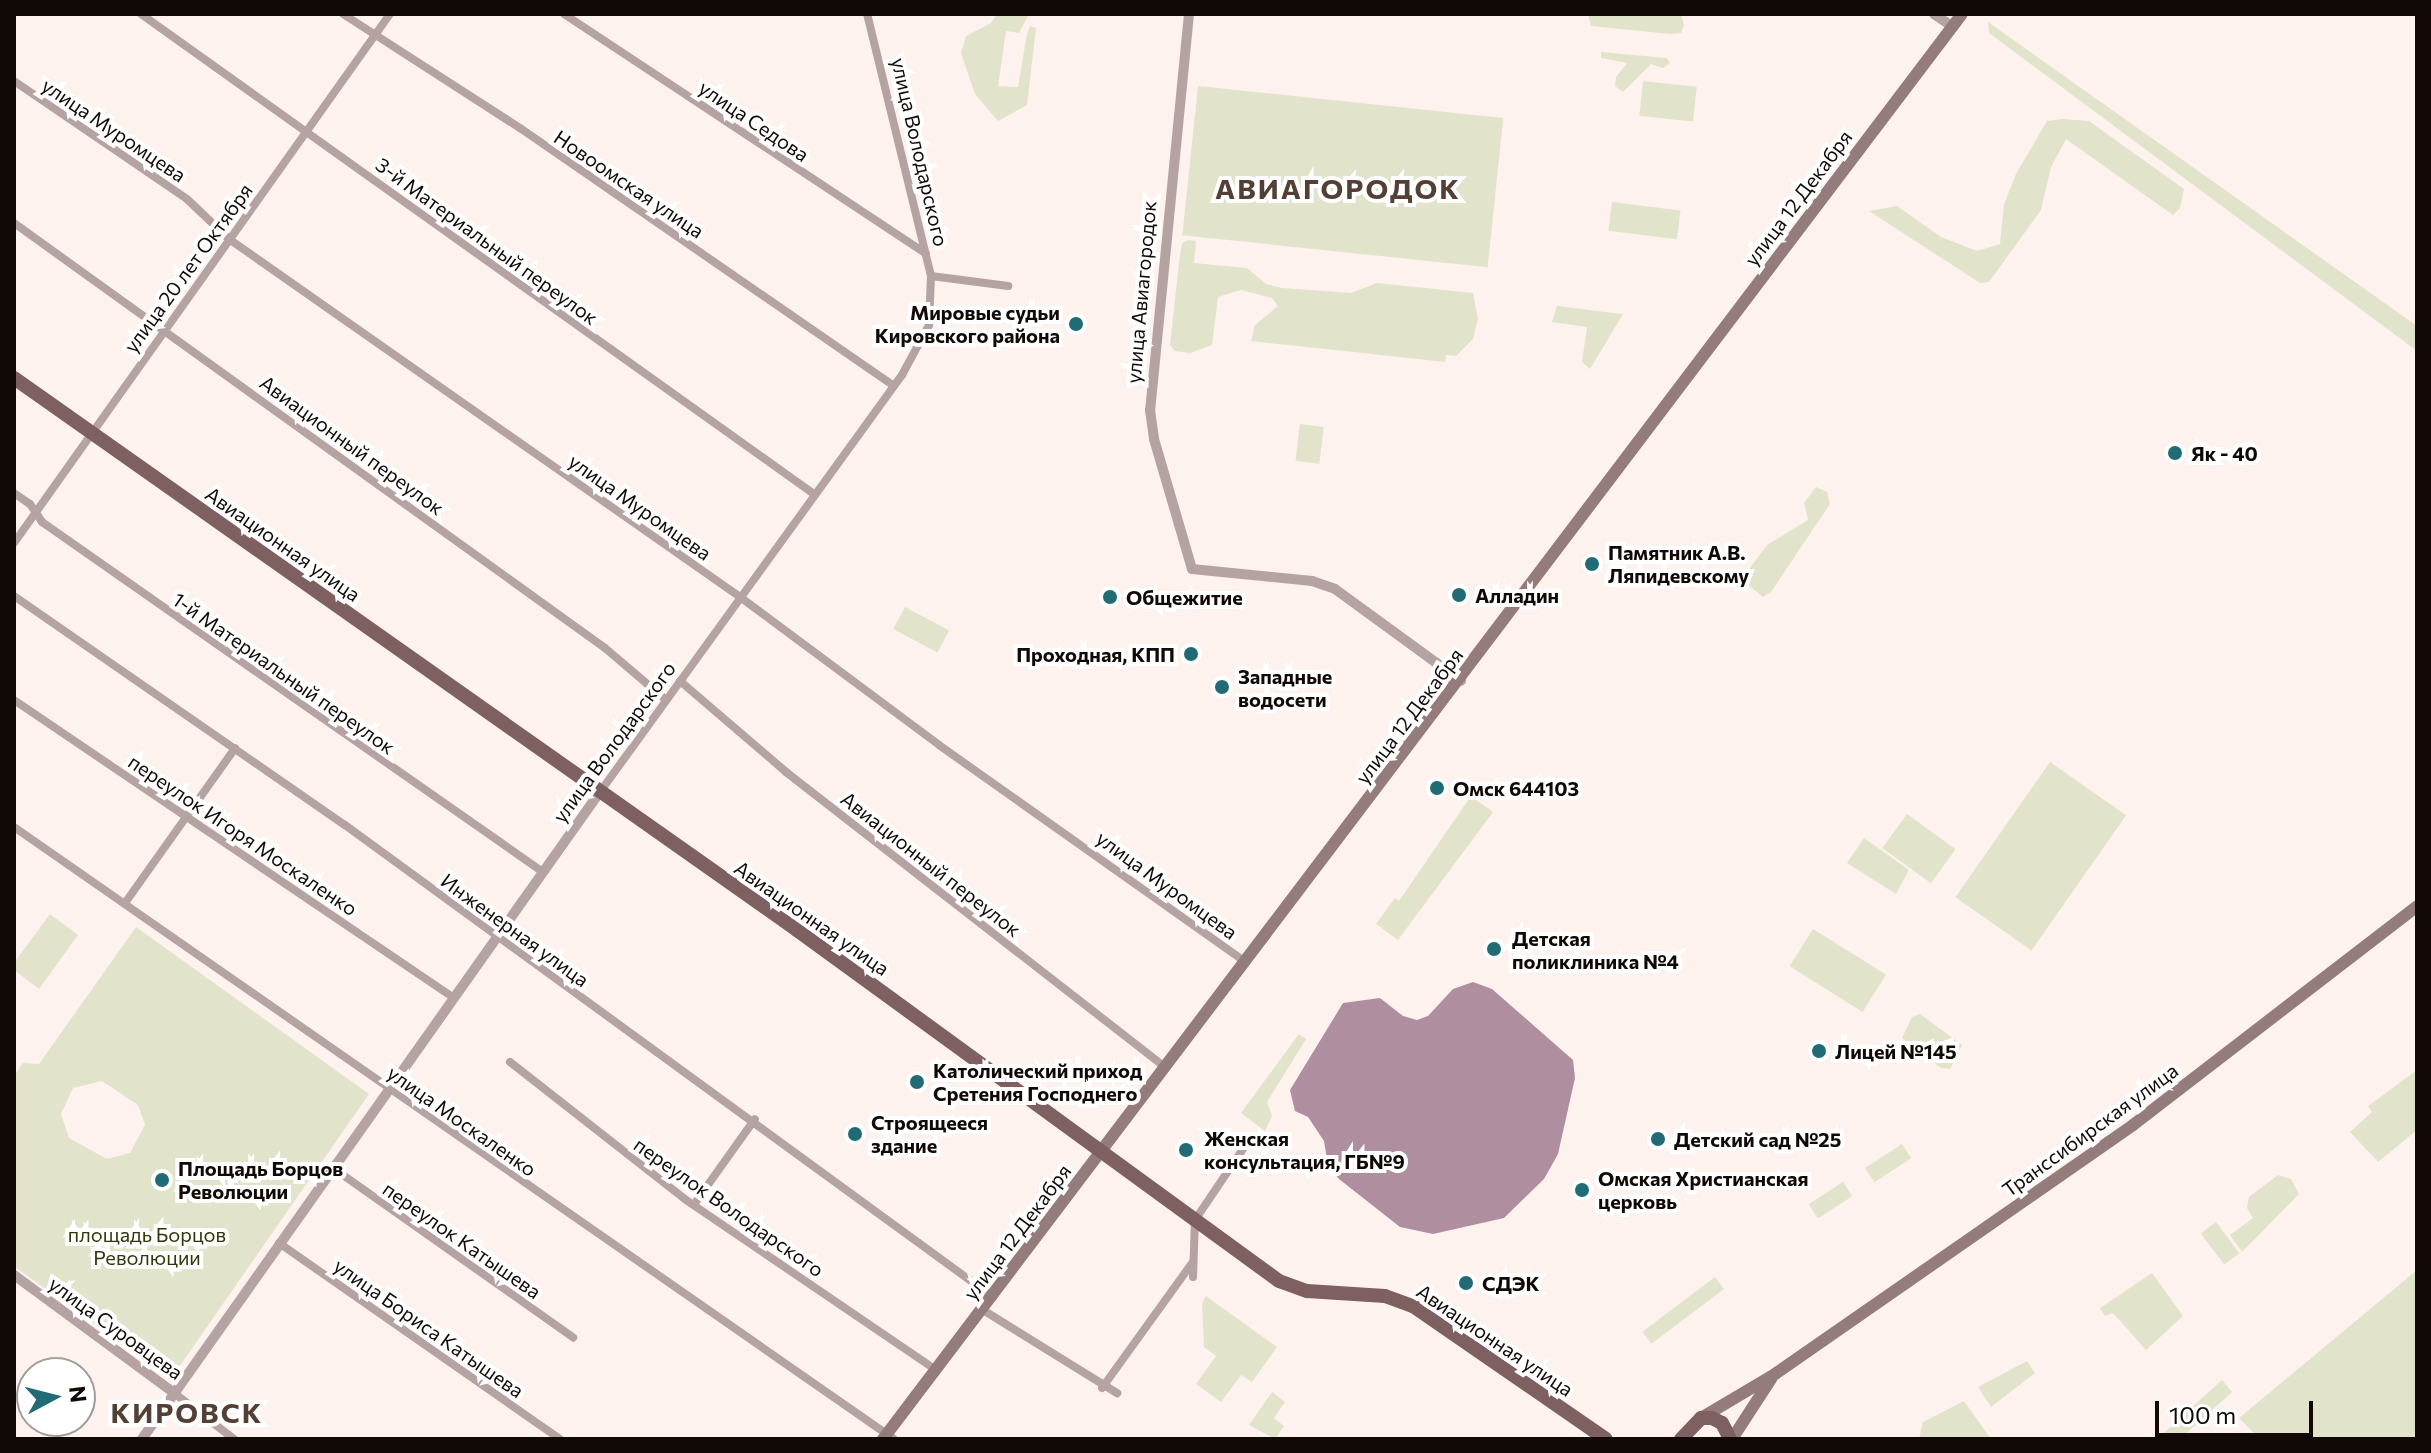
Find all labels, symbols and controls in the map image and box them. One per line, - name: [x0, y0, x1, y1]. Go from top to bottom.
- street label: улица Володарского: [887, 55, 953, 249]
- street label: улица Муромцева: [37, 73, 191, 187]
- street label: улица Седова: [694, 75, 814, 167]
- street label: Новоомская улица: [550, 125, 708, 243]
- street label: улица 12 Декабря: [1739, 125, 1857, 271]
- street label: 3-й Материальный переулок: [371, 152, 603, 330]
- district label: АВИАГОРОДОК: [1215, 171, 1461, 205]
- street label: улица 20 лет Октября: [119, 179, 257, 357]
- street label: улица Авиагородок: [1121, 200, 1161, 384]
- place label: Мировые судьи Кировского района: [875, 300, 1060, 347]
- marker: Мировые судьи Кировского района: [1067, 315, 1085, 333]
- street label: Авиационный переулок: [255, 370, 449, 520]
- place label: Як - 40: [2191, 441, 2258, 465]
- marker: Як - 40: [2166, 444, 2184, 462]
- street label: улица Муромцева: [564, 449, 716, 565]
- street label: Авиационная улица: [201, 482, 365, 606]
- place label: Памятник А.В. Ляпидевскому: [1608, 540, 1749, 587]
- marker: Памятник А.В. Ляпидевскому: [1583, 555, 1601, 573]
- place label: Алладин: [1475, 583, 1559, 607]
- place label: Общежитие: [1126, 585, 1243, 609]
- marker: Алладин: [1450, 586, 1468, 604]
- street label: 1-й Материальный переулок: [168, 587, 400, 759]
- marker: Общежитие: [1101, 588, 1119, 606]
- place label: Проходная, КПП: [1016, 642, 1175, 666]
- street label: улица 12 Декабря: [1350, 643, 1468, 789]
- marker: Проходная, КПП: [1182, 645, 1200, 663]
- street label: улица Володарского: [548, 657, 680, 827]
- place label: Западные водосети: [1238, 664, 1332, 711]
- marker: Западные водосети: [1213, 678, 1231, 696]
- street label: переулок Игоря Москаленко: [124, 749, 362, 921]
- place label: Омск 644103: [1453, 776, 1579, 800]
- marker: Омск 644103: [1428, 779, 1446, 797]
- street label: Авиационный переулок: [836, 786, 1026, 942]
- street label: улица Муромцева: [1092, 826, 1242, 944]
- street label: Авиационная улица: [730, 856, 894, 980]
- street label: Инженерная улица: [436, 868, 594, 992]
- place label: Детская поликлиника №4: [1512, 926, 1679, 973]
- marker: Детская поликлиника №4: [1483, 938, 1505, 960]
- place label: Лицей №145: [1835, 1039, 1957, 1063]
- marker: Лицей №145: [1810, 1042, 1828, 1060]
- place label: Католический приход Сретения Господнего: [933, 1058, 1142, 1105]
- street label: Транссибирская улица: [1998, 1058, 2182, 1202]
- street label: улица Москаленко: [383, 1061, 541, 1181]
- marker: Католический приход Сретения Господнего: [908, 1073, 926, 1091]
- place label: Строящееся здание: [871, 1110, 988, 1157]
- marker: Строящееся здание: [846, 1125, 864, 1143]
- place label: Женская консультация, ГБ№9: [1204, 1126, 1405, 1173]
- place label: Детский сад №25: [1674, 1127, 1841, 1151]
- marker: Детский сад №25: [1649, 1130, 1667, 1148]
- street label: переулок Володарского: [629, 1132, 829, 1282]
- marker: Женская консультация, ГБ№9: [1175, 1139, 1197, 1161]
- place label: Площадь Борцов Революции: [178, 1156, 343, 1203]
- street label: улица 12 Декабря: [958, 1159, 1076, 1305]
- place label: Омская Христианская церковь: [1598, 1166, 1809, 1213]
- marker: Площадь Борцов Революции: [153, 1171, 171, 1189]
- street label: переулок Катышева: [378, 1176, 546, 1304]
- marker: Омская Христианская церковь: [1573, 1181, 1591, 1199]
- park label: площадь Борцов Революции: [68, 1223, 226, 1270]
- street label: улица Бориса Катышева: [330, 1253, 528, 1403]
- street label: улица Суровцева: [44, 1271, 188, 1385]
- place label: СДЭК: [1482, 1271, 1540, 1295]
- marker: СДЭК: [1457, 1274, 1475, 1292]
- street label: Авиационная улица: [1412, 1279, 1578, 1401]
- north arrow: [16, 1357, 96, 1437]
- text: N: [64, 1384, 93, 1404]
- scale bar: [2159, 1385, 2317, 1435]
- district label: КИРОВСК: [111, 1395, 263, 1429]
- text: 100 m: [2169, 1400, 2236, 1429]

